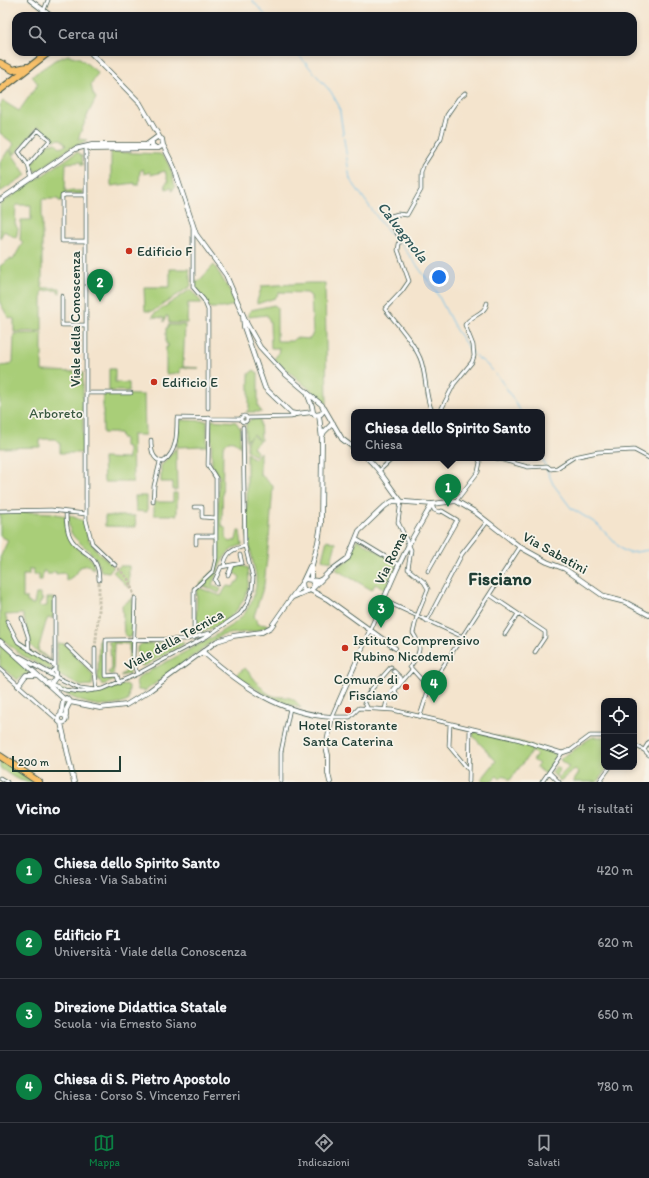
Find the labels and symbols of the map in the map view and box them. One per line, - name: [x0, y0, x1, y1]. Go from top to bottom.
- water label: Calvagnola: [374, 198, 432, 266]
- place label: Edificio F: [137, 243, 193, 260]
- marker: Edificio F: [124, 246, 134, 256]
- street label: Viale della Conoscenza: [67, 250, 84, 387]
- your location: [429, 267, 449, 287]
- pin: 2: [87, 269, 113, 302]
- place label: Edificio E: [162, 374, 218, 391]
- marker: Edificio E: [149, 377, 159, 387]
- park label: Arboreto: [29, 405, 83, 422]
- pin: 1: [435, 474, 461, 507]
- street label: Via Roma: [371, 528, 411, 587]
- street label: Via Sabatini: [519, 528, 591, 578]
- district label: Fisciano: [468, 568, 532, 590]
- pin: 3: [368, 595, 394, 628]
- street label: Viale della Tecnica: [121, 606, 227, 674]
- place label: Istituto Comprensivo Rubino Nicodemi: [353, 632, 480, 665]
- marker: Istituto Comprensivo Rubino Nicodemi: [340, 643, 350, 653]
- pin: 4: [421, 670, 447, 703]
- place label: Comune di Fisciano: [334, 671, 398, 704]
- marker: Comune di Fisciano: [401, 682, 411, 692]
- marker: Hotel Ristorante Santa Caterina: [343, 705, 353, 715]
- place label: Hotel Ristorante Santa Caterina: [299, 717, 398, 750]
- scale bar: [12, 754, 121, 773]

